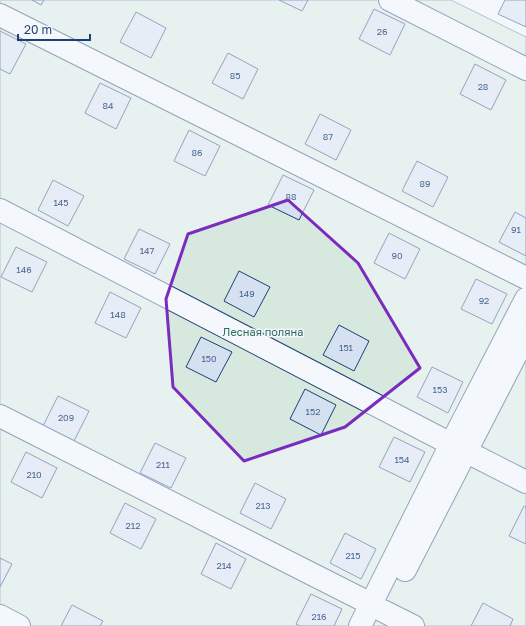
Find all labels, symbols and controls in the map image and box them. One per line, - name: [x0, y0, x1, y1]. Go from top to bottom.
- scale bar: [18, 16, 90, 42]
- text: 20 m: [24, 22, 52, 37]
- house number: 26: [377, 26, 387, 37]
- house number: 85: [230, 70, 240, 81]
- house number: 28: [478, 81, 488, 92]
- house number: 84: [103, 100, 114, 111]
- house number: 87: [323, 131, 333, 142]
- house number: 86: [192, 147, 202, 158]
- house number: 89: [420, 178, 430, 189]
- house number: 88: [286, 191, 296, 202]
- house number: 145: [53, 197, 69, 208]
- house number: 91: [511, 224, 522, 235]
- house number: 147: [140, 245, 155, 256]
- house number: 90: [391, 250, 403, 261]
- house number: 146: [16, 264, 32, 275]
- house number: 149: [239, 288, 255, 299]
- house number: 92: [479, 295, 489, 306]
- house number: 148: [110, 309, 126, 320]
- park label: Лесная поляна: [223, 325, 303, 338]
- house number: 151: [339, 342, 354, 353]
- house number: 150: [201, 353, 217, 364]
- house number: 153: [433, 384, 447, 395]
- house number: 152: [306, 406, 320, 417]
- house number: 209: [58, 412, 74, 423]
- house number: 154: [394, 454, 410, 465]
- house number: 211: [156, 459, 171, 470]
- house number: 210: [26, 469, 42, 480]
- house number: 213: [256, 500, 270, 511]
- house number: 212: [126, 520, 140, 531]
- house number: 215: [346, 550, 360, 561]
- house number: 214: [216, 560, 232, 571]
- house number: 216: [311, 611, 327, 622]

